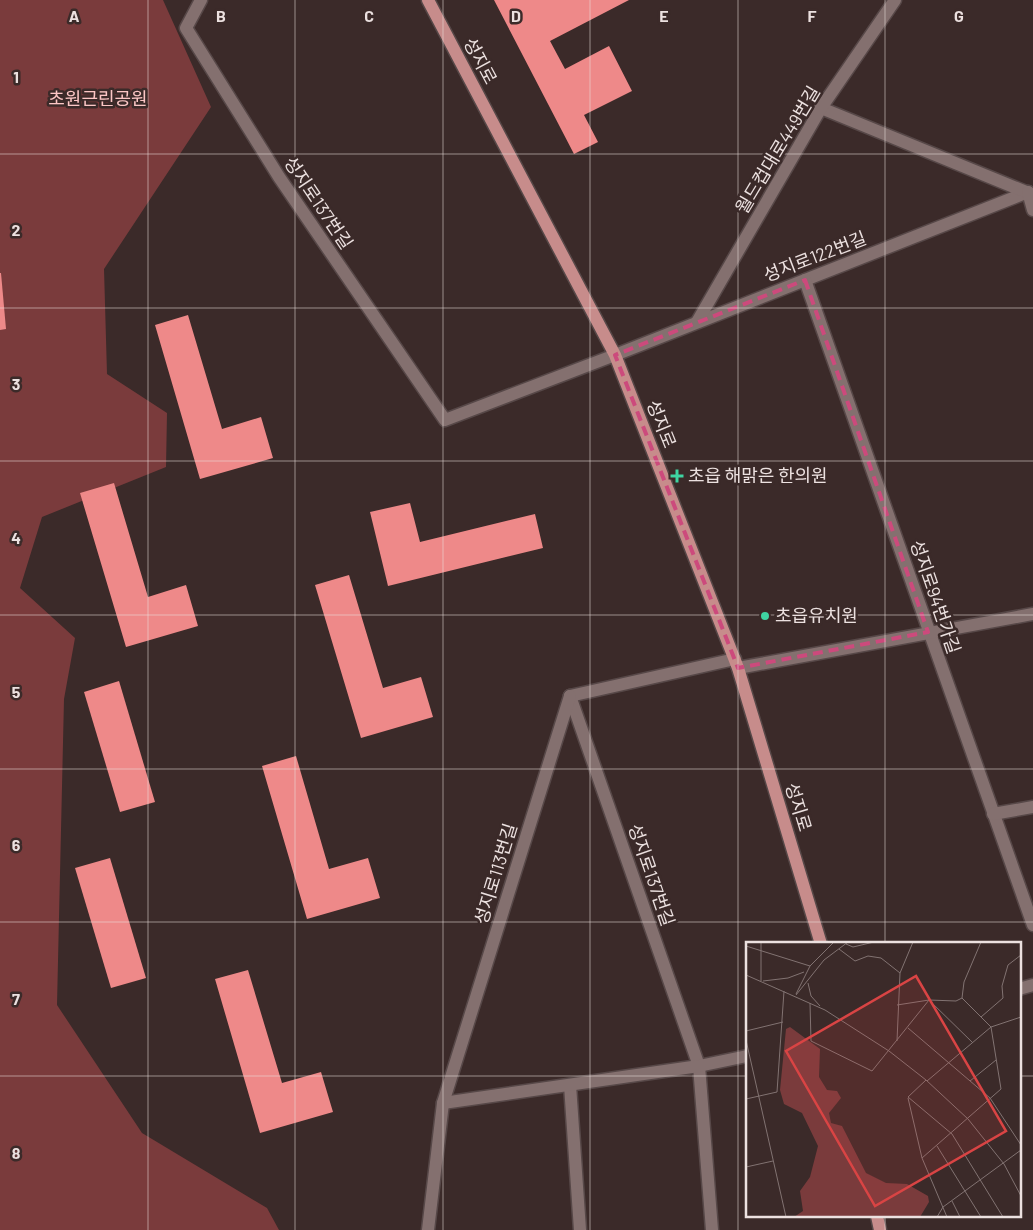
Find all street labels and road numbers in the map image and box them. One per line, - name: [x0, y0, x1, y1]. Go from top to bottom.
- street label: 성지로: [460, 33, 502, 88]
- street label: 월드컵대로449번길: [730, 82, 824, 217]
- street label: 성지로137번길: [280, 152, 358, 253]
- street label: 성지로122번길: [760, 226, 869, 286]
- street label: 성지로: [642, 396, 681, 451]
- street label: 성지로94번가길: [906, 537, 966, 656]
- street label: 성지로: [781, 780, 817, 834]
- street label: 성지로113번길: [469, 820, 521, 927]
- street label: 성지로137번길: [624, 821, 680, 929]

